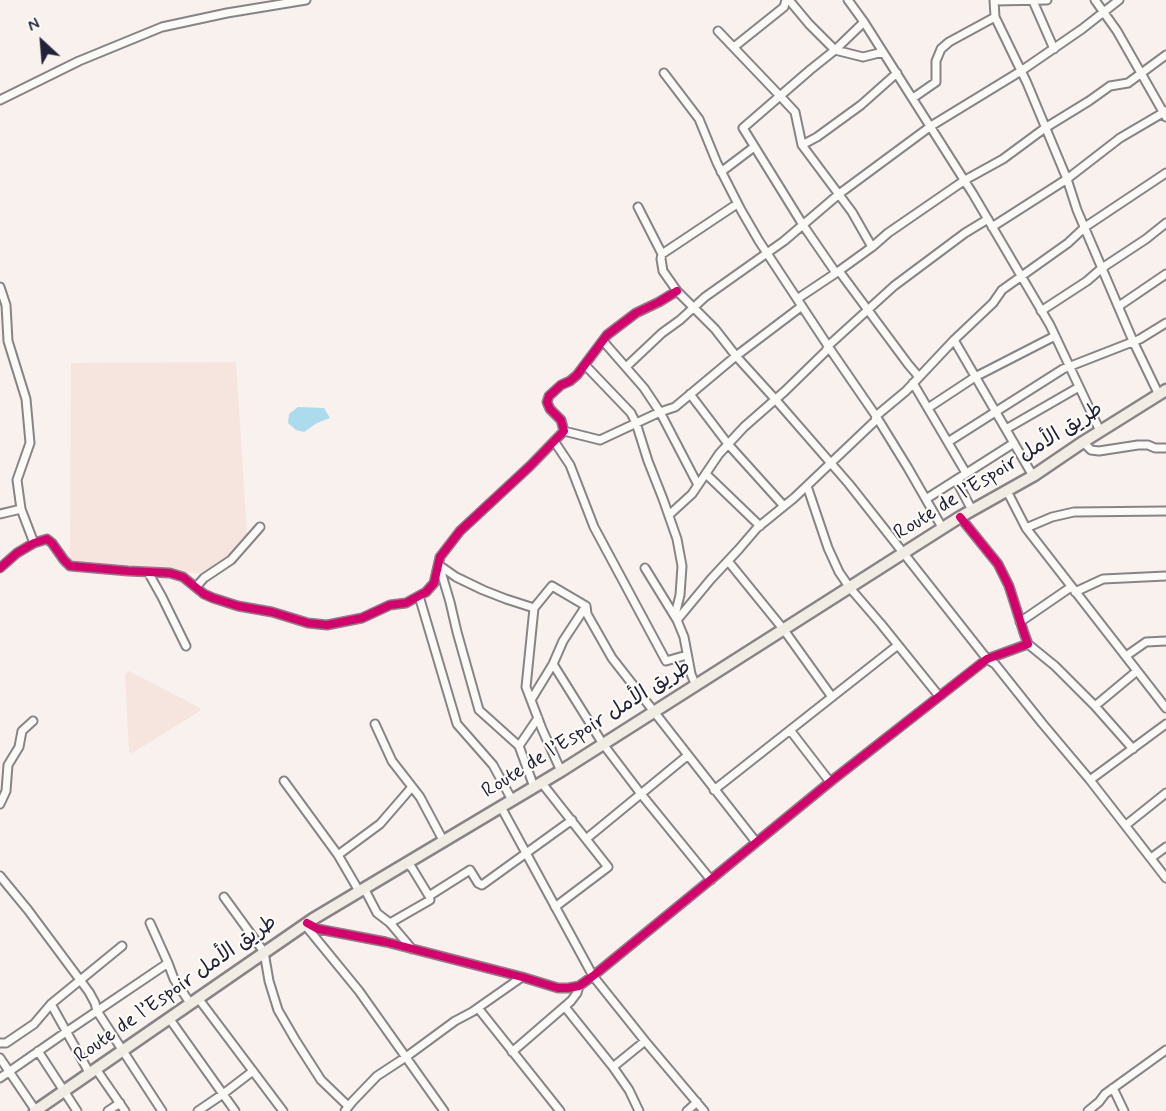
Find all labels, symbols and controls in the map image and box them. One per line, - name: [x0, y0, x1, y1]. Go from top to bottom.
- north arrow: [12, 12, 72, 72]
- text: N: [24, 14, 43, 37]
- street label: Route de l’Espoir طريق الأمل: [890, 397, 1108, 547]
- street label: Route de l’Espoir طريق الأمل: [478, 655, 696, 805]
- street label: Route de l’Espoir طريق الأمل: [70, 910, 282, 1070]

